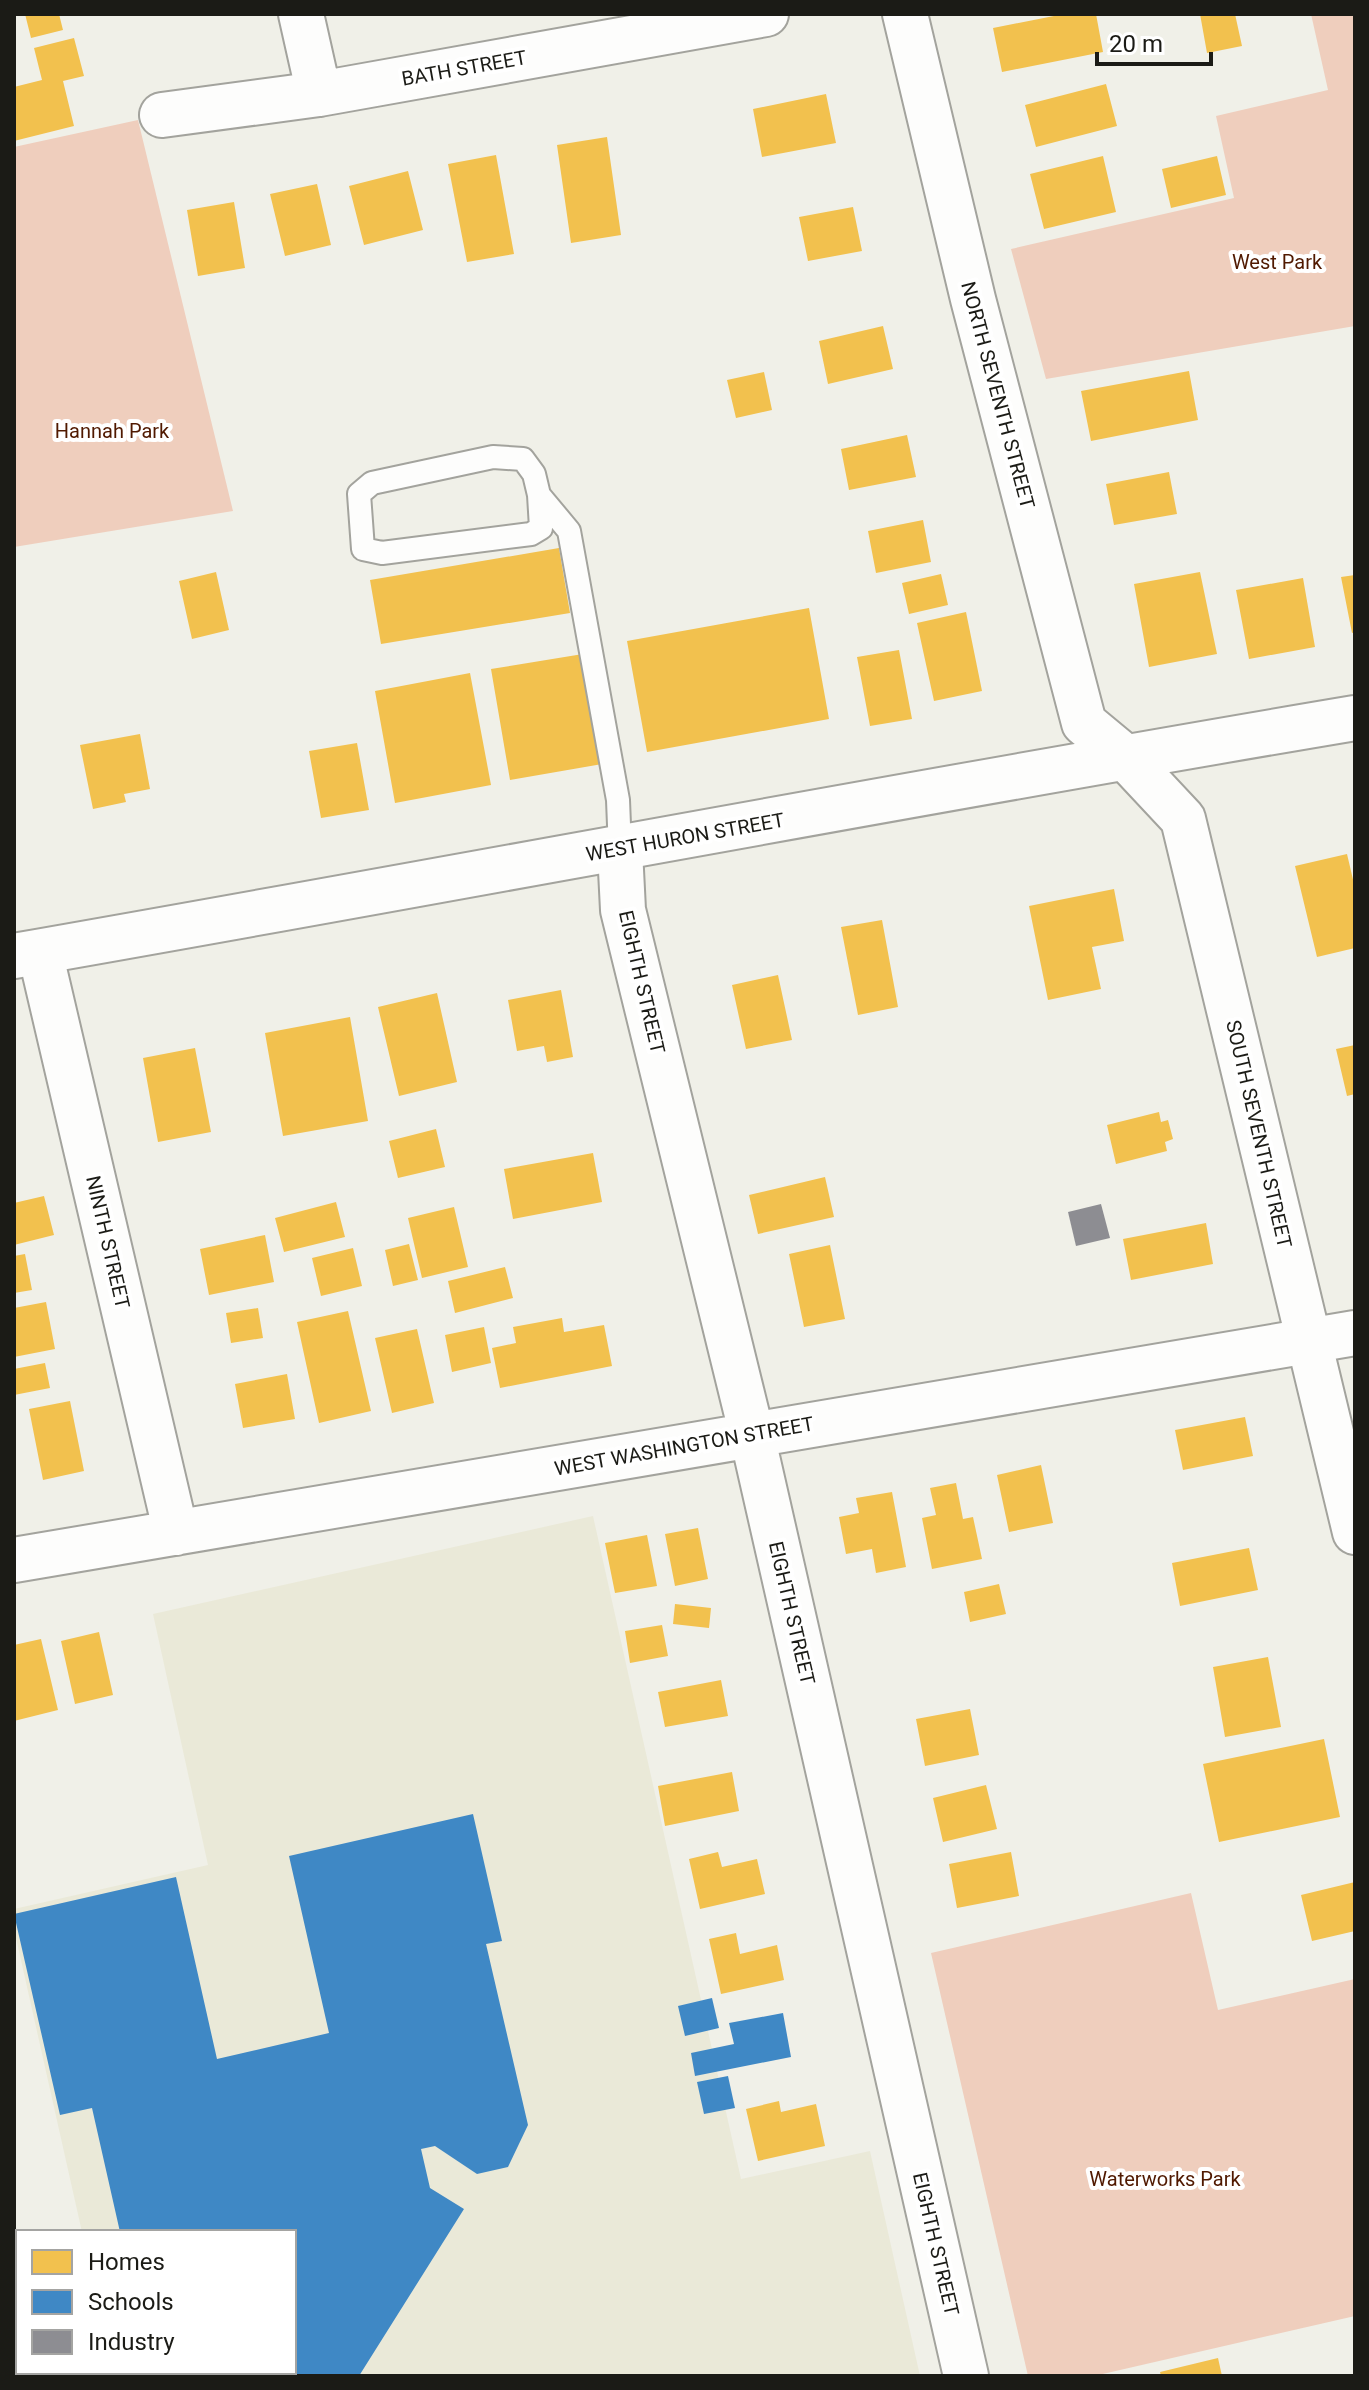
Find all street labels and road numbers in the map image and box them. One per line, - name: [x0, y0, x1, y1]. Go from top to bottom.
- street label: BATH STREET: [400, 45, 528, 91]
- street label: NORTH SEVENTH STREET: [956, 279, 1040, 511]
- street label: WEST HURON STREET: [584, 808, 786, 866]
- street label: EIGHTH STREET: [614, 908, 670, 1056]
- street label: SOUTH SEVENTH STREET: [1221, 1018, 1297, 1250]
- street label: NINTH STREET: [81, 1173, 135, 1311]
- street label: WEST WASHINGTON STREET: [552, 1411, 816, 1481]
- street label: EIGHTH STREET: [764, 1539, 820, 1687]
- street label: EIGHTH STREET: [908, 2170, 964, 2318]

